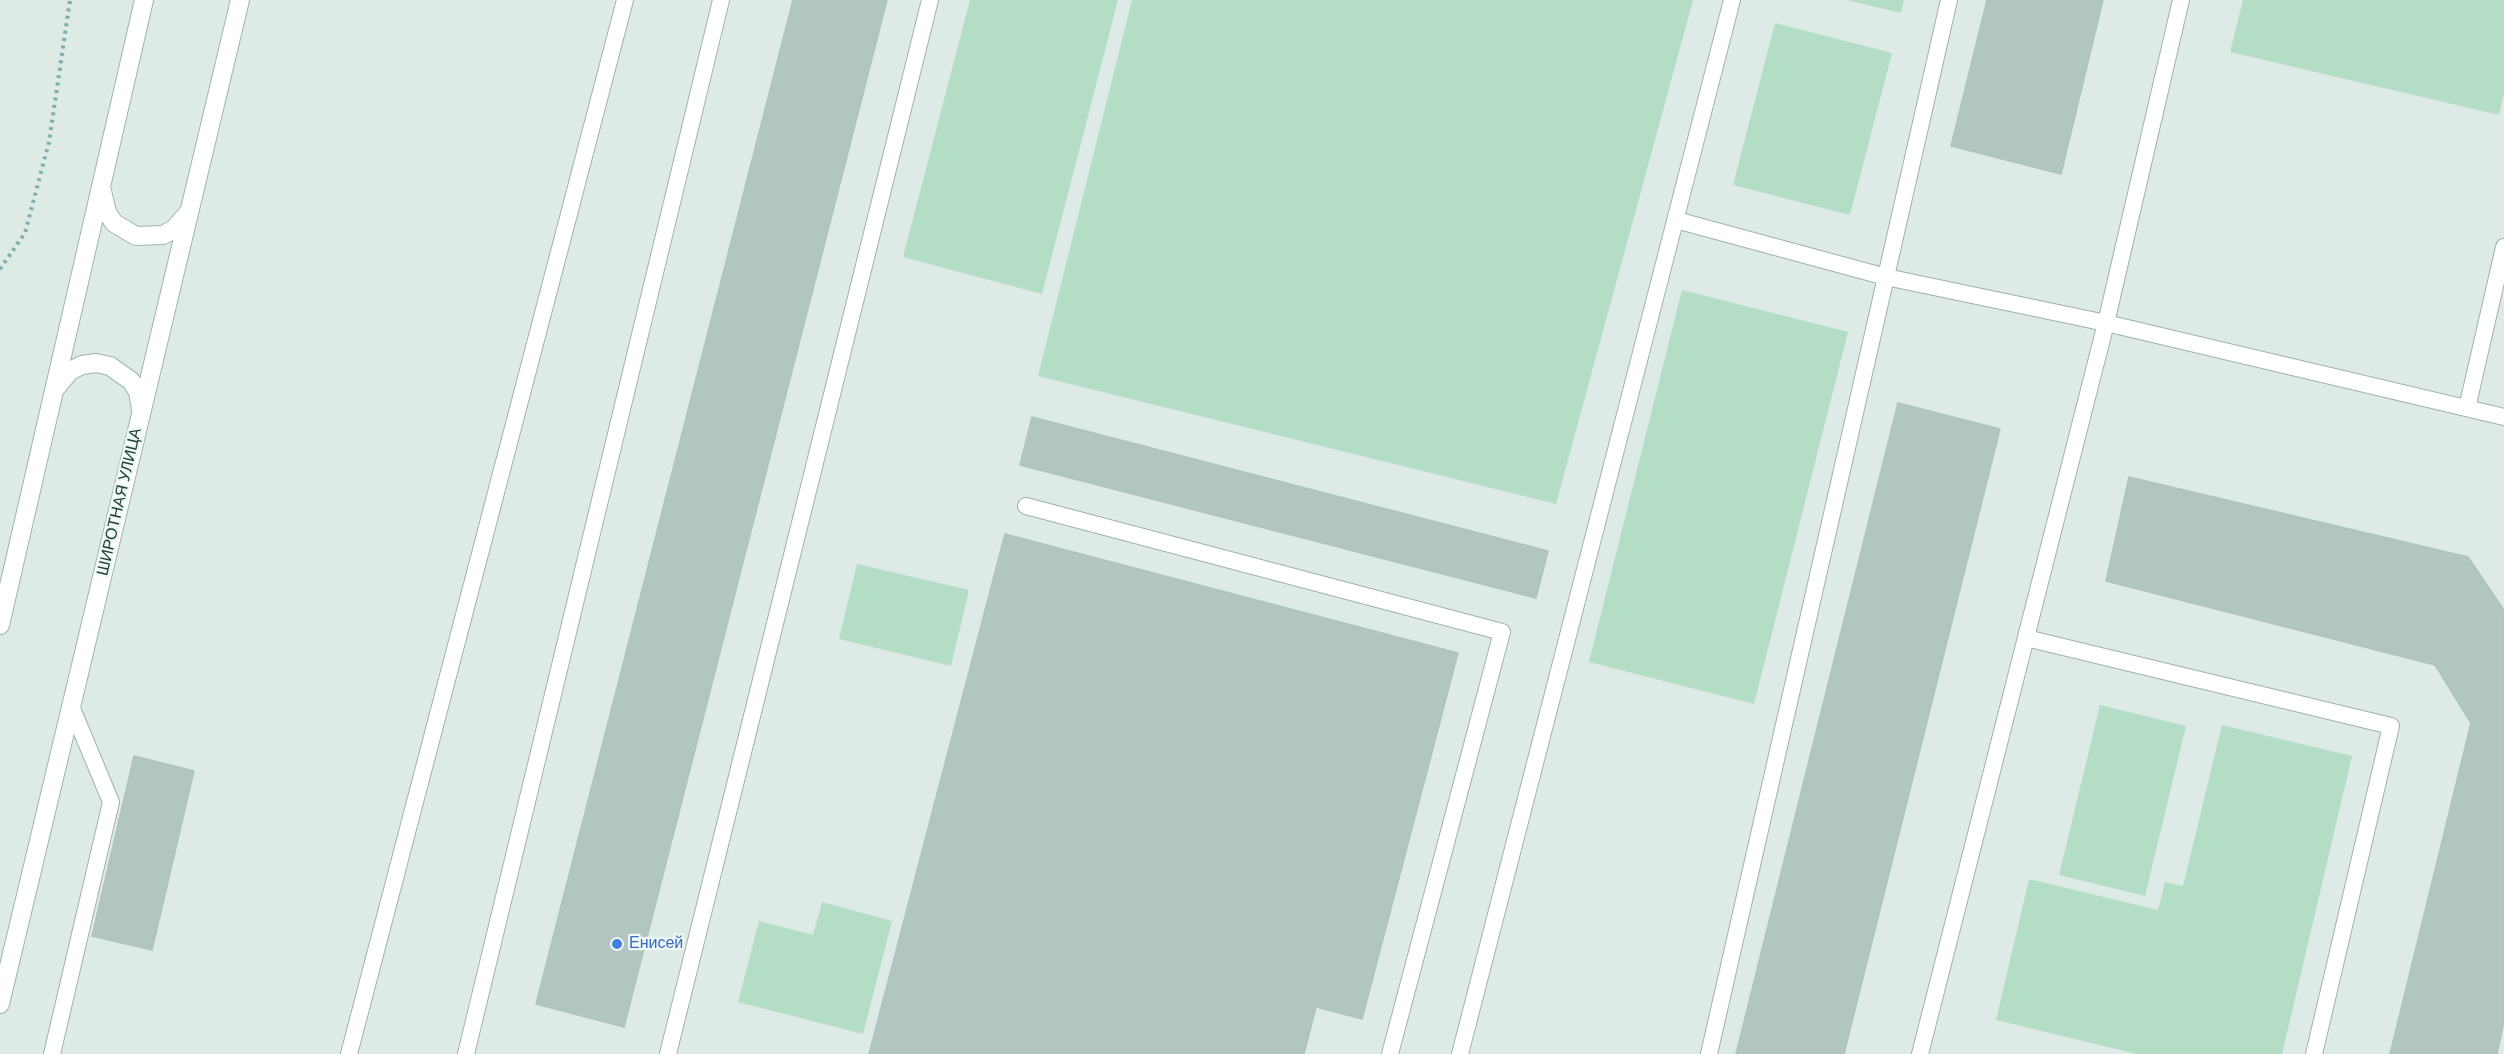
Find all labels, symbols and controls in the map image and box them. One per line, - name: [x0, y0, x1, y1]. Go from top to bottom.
- street label: ШИРОТНАЯ УЛИЦА: [94, 426, 146, 578]
- place label: Енисей: [629, 934, 683, 954]
- marker: Енисей: [610, 937, 624, 951]

